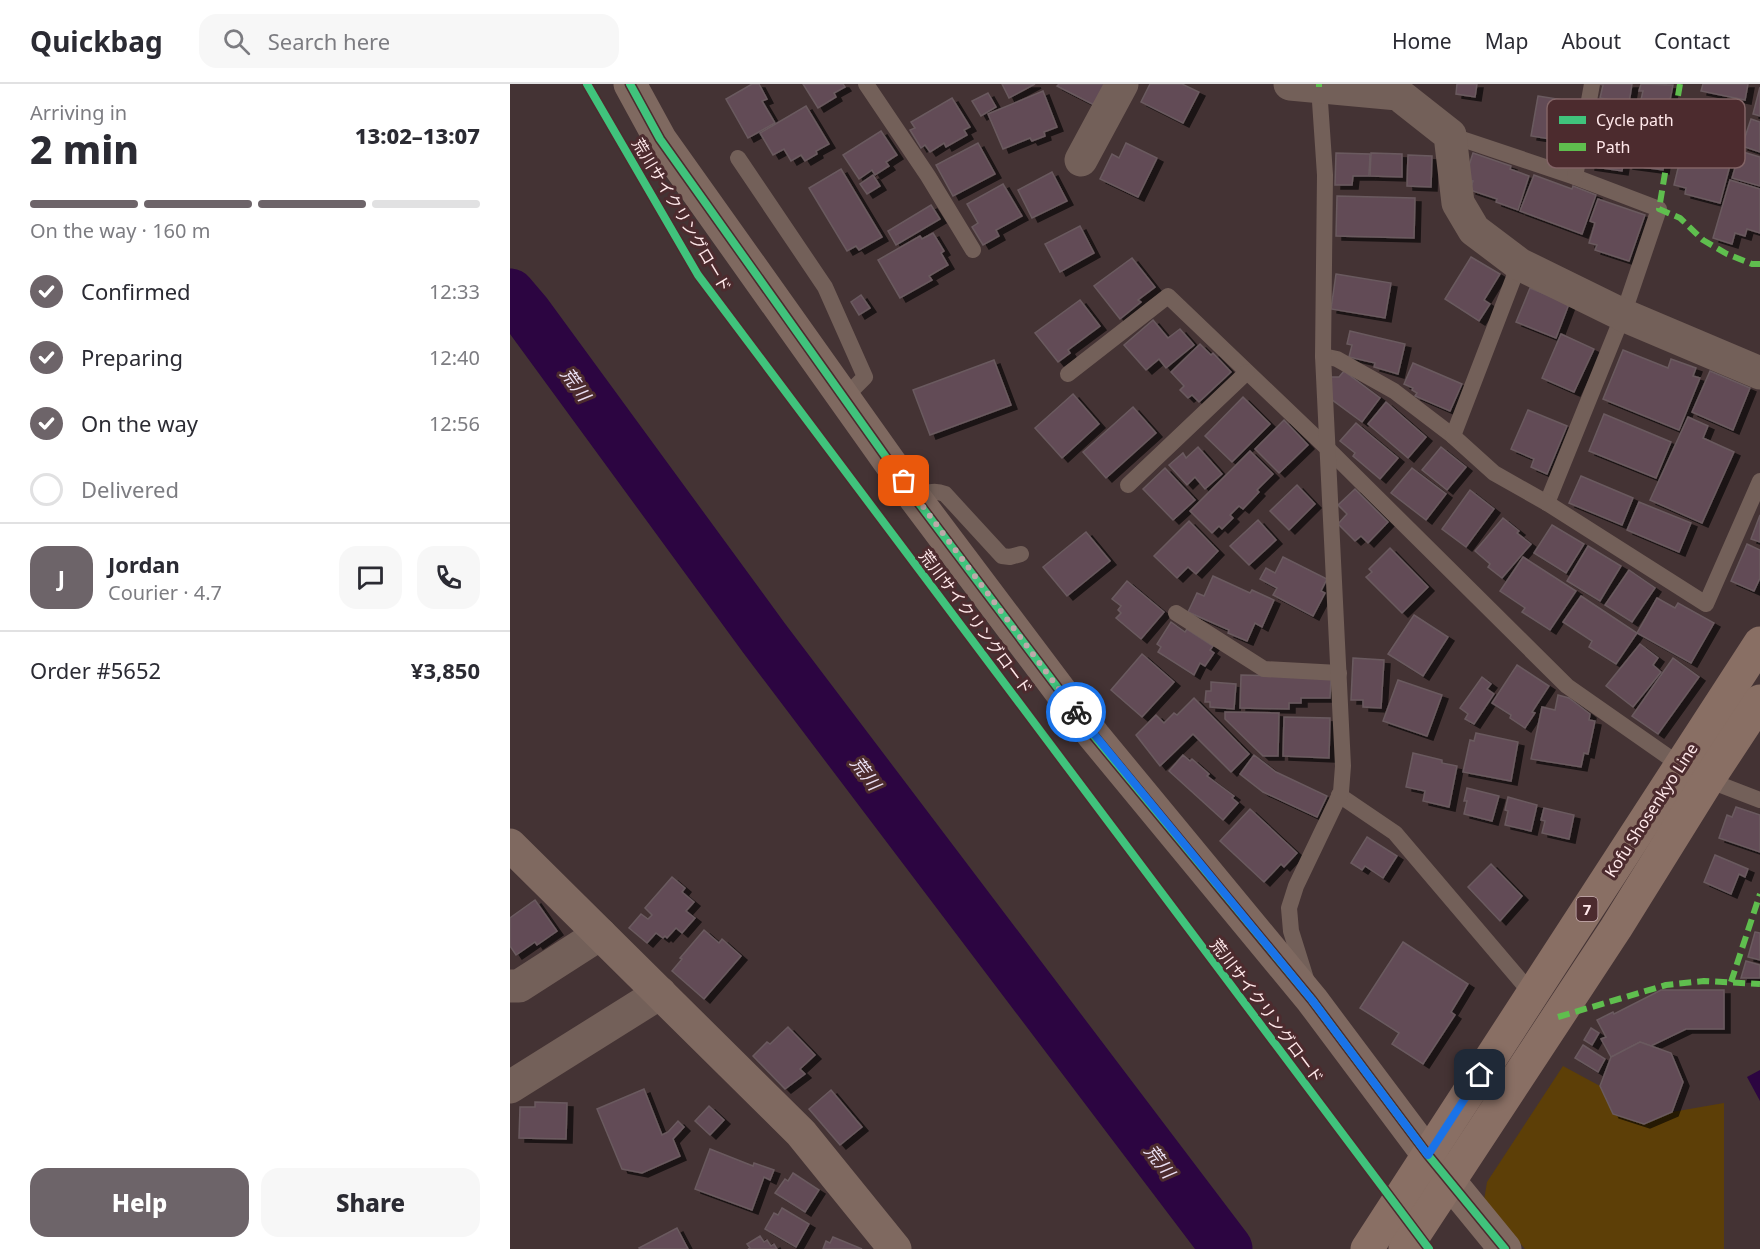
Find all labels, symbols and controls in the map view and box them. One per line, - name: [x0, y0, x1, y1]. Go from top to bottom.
- search box: [199, 14, 619, 68]
- text: Quickbag: [30, 22, 163, 60]
- icon: search: [220, 25, 253, 58]
- text: Search here: [268, 26, 390, 56]
- text: Home: [1392, 27, 1452, 55]
- text: Map: [1485, 27, 1528, 55]
- text: About: [1561, 27, 1621, 55]
- text: Contact: [1654, 27, 1730, 55]
- text: Arriving in: [30, 99, 127, 126]
- legend: [1547, 99, 1745, 168]
- text: Cycle path: [1596, 109, 1674, 131]
- text: 13:02–13:07: [355, 120, 480, 150]
- text: 2 min: [30, 122, 139, 175]
- street label: 荒川サイクリングロード: [627, 134, 737, 296]
- text: Path: [1596, 136, 1630, 158]
- text: On the way · 160 m: [30, 217, 210, 244]
- icon: check: [30, 275, 63, 308]
- text: Confirmed: [81, 276, 191, 306]
- text: 12:33: [429, 278, 480, 305]
- icon: check: [30, 341, 63, 374]
- text: Preparing: [81, 342, 183, 372]
- text: 12:40: [429, 344, 480, 371]
- water label: 荒川: [556, 362, 597, 407]
- icon: check: [30, 407, 63, 440]
- text: On the way: [81, 408, 198, 438]
- text: 12:56: [429, 410, 480, 437]
- pin: [878, 455, 929, 506]
- icon: bag: [887, 464, 920, 497]
- text: Delivered: [81, 474, 179, 504]
- street label: 荒川サイクリングロード: [914, 545, 1038, 699]
- button: chat: [339, 546, 402, 609]
- button: phone: [417, 546, 480, 609]
- text: Jordan: [108, 549, 180, 579]
- text: J: [58, 562, 65, 592]
- text: Courier · 4.7: [108, 579, 222, 606]
- text: Order #5652: [30, 655, 161, 685]
- text: ¥3,850: [411, 655, 480, 685]
- courier: [1046, 682, 1106, 742]
- icon: bike: [1060, 696, 1093, 729]
- street label: Kofu Shosenkyo Line: [1599, 739, 1703, 881]
- water label: 荒川: [846, 751, 888, 796]
- road number: 7: [1576, 897, 1598, 921]
- street label: 荒川サイクリングロード: [1205, 934, 1329, 1088]
- pin: [1454, 1049, 1505, 1100]
- icon: home: [1463, 1058, 1496, 1091]
- water label: 荒川: [1140, 1139, 1182, 1184]
- button: Help: [30, 1168, 249, 1237]
- button: Share: [261, 1168, 480, 1237]

